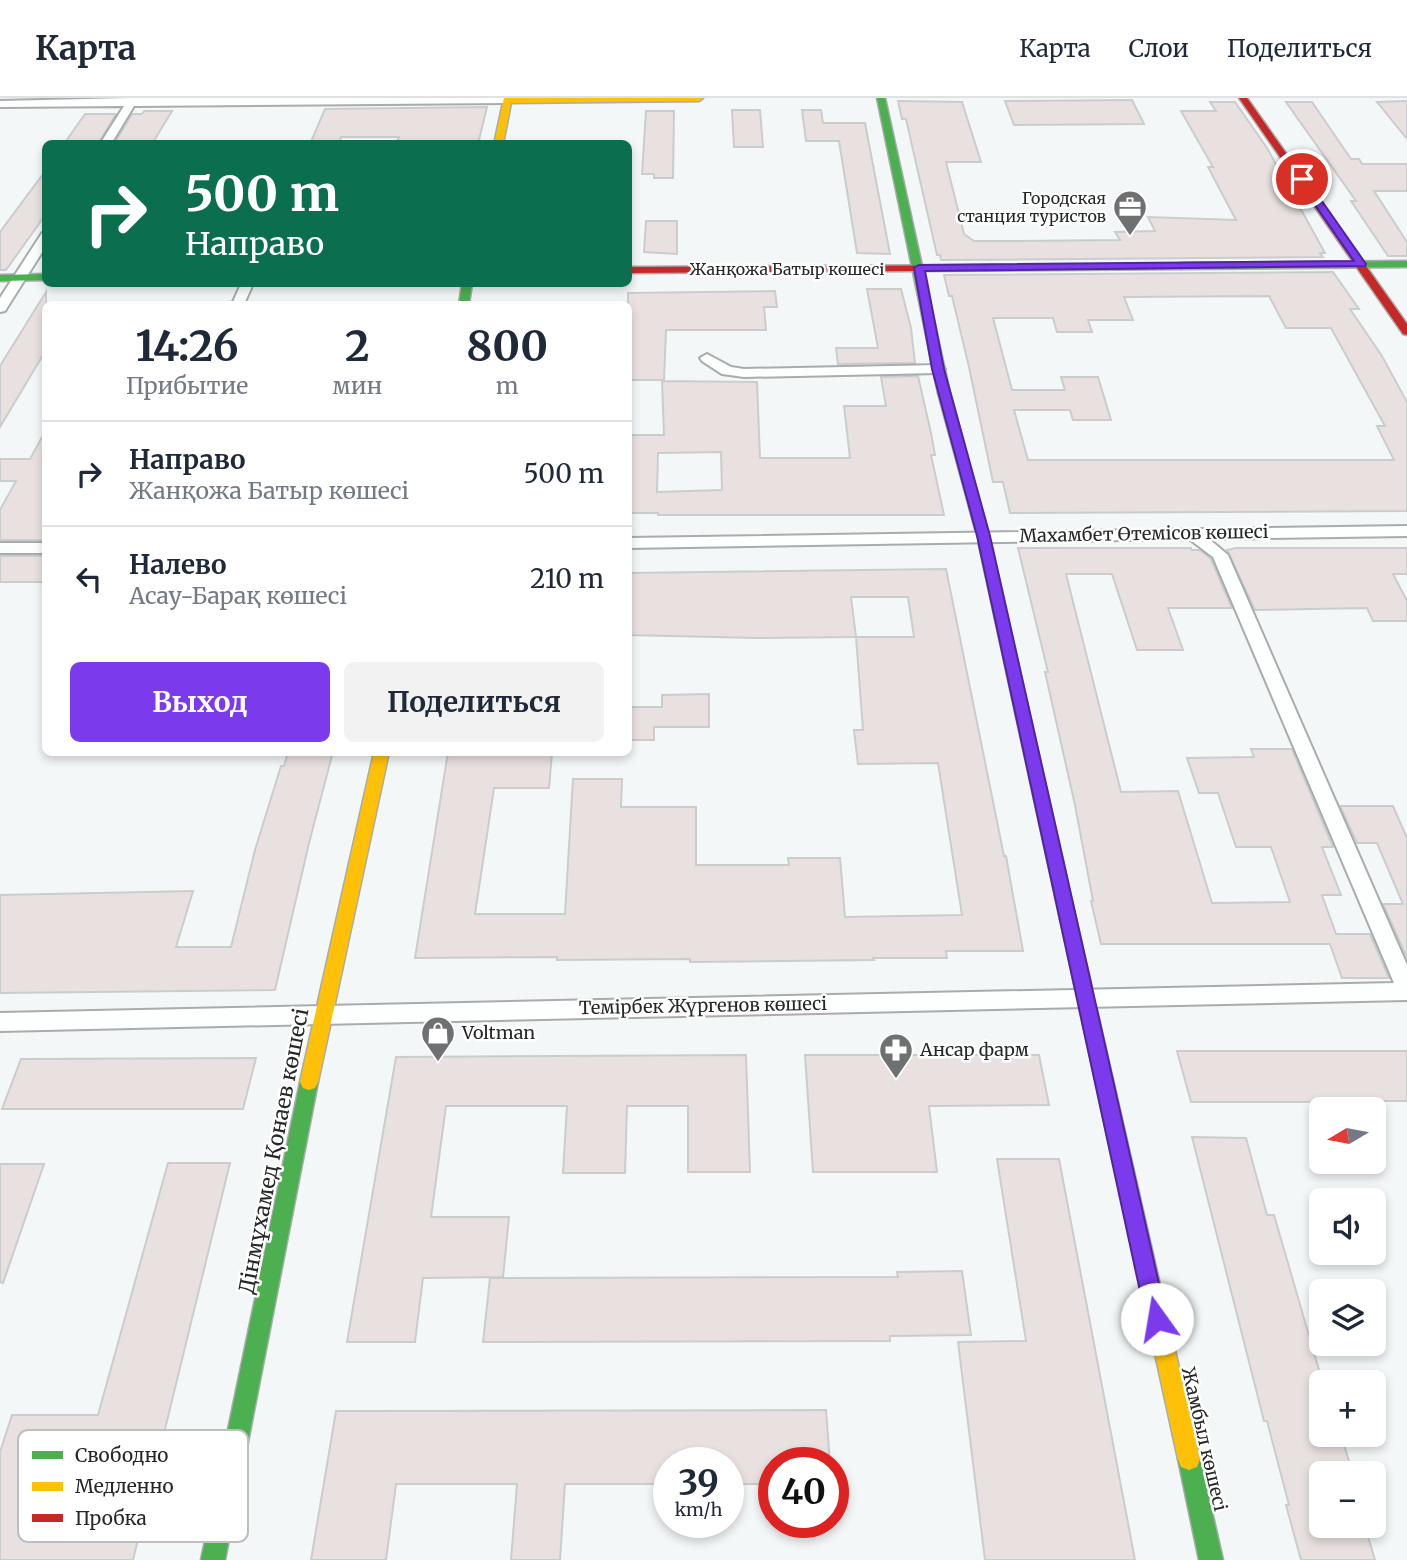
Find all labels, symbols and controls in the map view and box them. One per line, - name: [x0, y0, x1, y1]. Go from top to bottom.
- text: Карта: [35, 28, 136, 69]
- text: Карта: [1019, 33, 1091, 64]
- text: Слои: [1129, 33, 1189, 64]
- text: Поделиться: [1227, 33, 1372, 64]
- pin: [1272, 149, 1332, 209]
- icon: arrive: [1283, 160, 1321, 198]
- text: 500 m: [185, 163, 339, 224]
- icon: right: [70, 168, 161, 259]
- place label: Городская станция туристов: [957, 188, 1106, 226]
- office icon: Городская станция туристов: [1111, 188, 1149, 237]
- text: Направо: [185, 224, 324, 264]
- street label: Жанқожа Батыр көшесі: [690, 259, 884, 279]
- text: 14:26: [136, 320, 239, 372]
- text: 2: [345, 320, 370, 372]
- text: 800: [466, 320, 548, 372]
- text: Прибытие: [126, 371, 248, 400]
- text: мин: [332, 371, 382, 400]
- text: m: [496, 371, 519, 400]
- text: Направо: [129, 443, 246, 476]
- icon: right: [70, 455, 108, 493]
- text: 500 m: [524, 457, 604, 490]
- text: Жанқожа Батыр көшесі: [129, 476, 409, 505]
- street label: Махамбет Өтемісов көшесі: [1019, 520, 1269, 547]
- text: Налево: [129, 548, 227, 581]
- icon: left: [70, 560, 108, 598]
- text: 210 m: [530, 562, 604, 595]
- text: Асау-Барақ көшесі: [129, 581, 347, 610]
- button: Выход: [70, 662, 330, 742]
- button: Поделиться: [344, 662, 604, 742]
- street label: Темірбек Жүргенов көшесі: [579, 992, 827, 1019]
- street label: Дінмұхамед Қонаев көшесі: [233, 1006, 314, 1296]
- shop icon: Voltman: [419, 1014, 457, 1063]
- place label: Voltman: [461, 1021, 535, 1044]
- pharmacy icon: Ансар фарм: [877, 1031, 915, 1080]
- place label: Ансар фарм: [919, 1038, 1030, 1061]
- north arrow: [1309, 1097, 1386, 1174]
- map controls: [1309, 1097, 1386, 1538]
- button: sound: [1309, 1188, 1386, 1265]
- button: layers: [1309, 1279, 1386, 1356]
- position arrow: [1120, 1282, 1194, 1356]
- street label: Жамбыл көшесі: [1177, 1365, 1232, 1513]
- button: +: [1309, 1370, 1386, 1447]
- legend: [18, 1430, 248, 1542]
- text: Свободно: [75, 1443, 168, 1467]
- speed limit sign: 40: [758, 1447, 849, 1538]
- text: 39: [678, 1461, 719, 1505]
- button: −: [1309, 1461, 1386, 1538]
- text: Медленно: [75, 1474, 174, 1498]
- text: km/h: [675, 1498, 722, 1521]
- text: Пробка: [75, 1506, 147, 1530]

